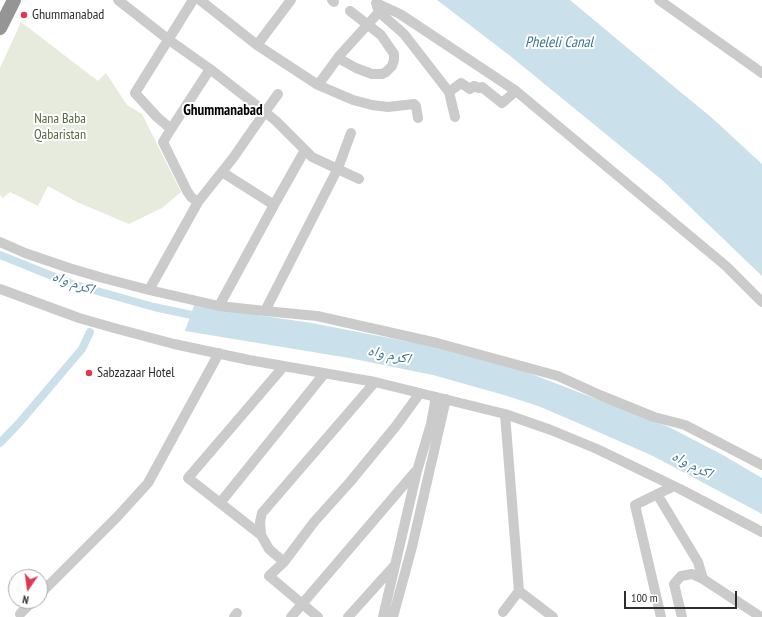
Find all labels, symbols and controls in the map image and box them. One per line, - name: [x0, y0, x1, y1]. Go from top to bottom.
- place label: Ghummanabad: [32, 7, 104, 23]
- marker: Ghummanabad: [19, 10, 29, 20]
- water label: Pheleli Canal: [525, 34, 593, 52]
- district label: Ghummanabad: [183, 102, 263, 120]
- park label: Nana Baba Qabaristan: [34, 111, 86, 144]
- water label: اکرم واہ: [50, 267, 96, 299]
- water label: اکرم واہ: [366, 342, 412, 368]
- place label: Sabzazaar Hotel: [97, 365, 175, 381]
- marker: Sabzazaar Hotel: [84, 368, 94, 378]
- water label: اکرم واہ: [669, 447, 715, 483]
- north arrow: [8, 569, 48, 609]
- scale bar: [626, 583, 739, 609]
- text: 100 m: [631, 590, 658, 605]
- text: N: [21, 592, 30, 607]

